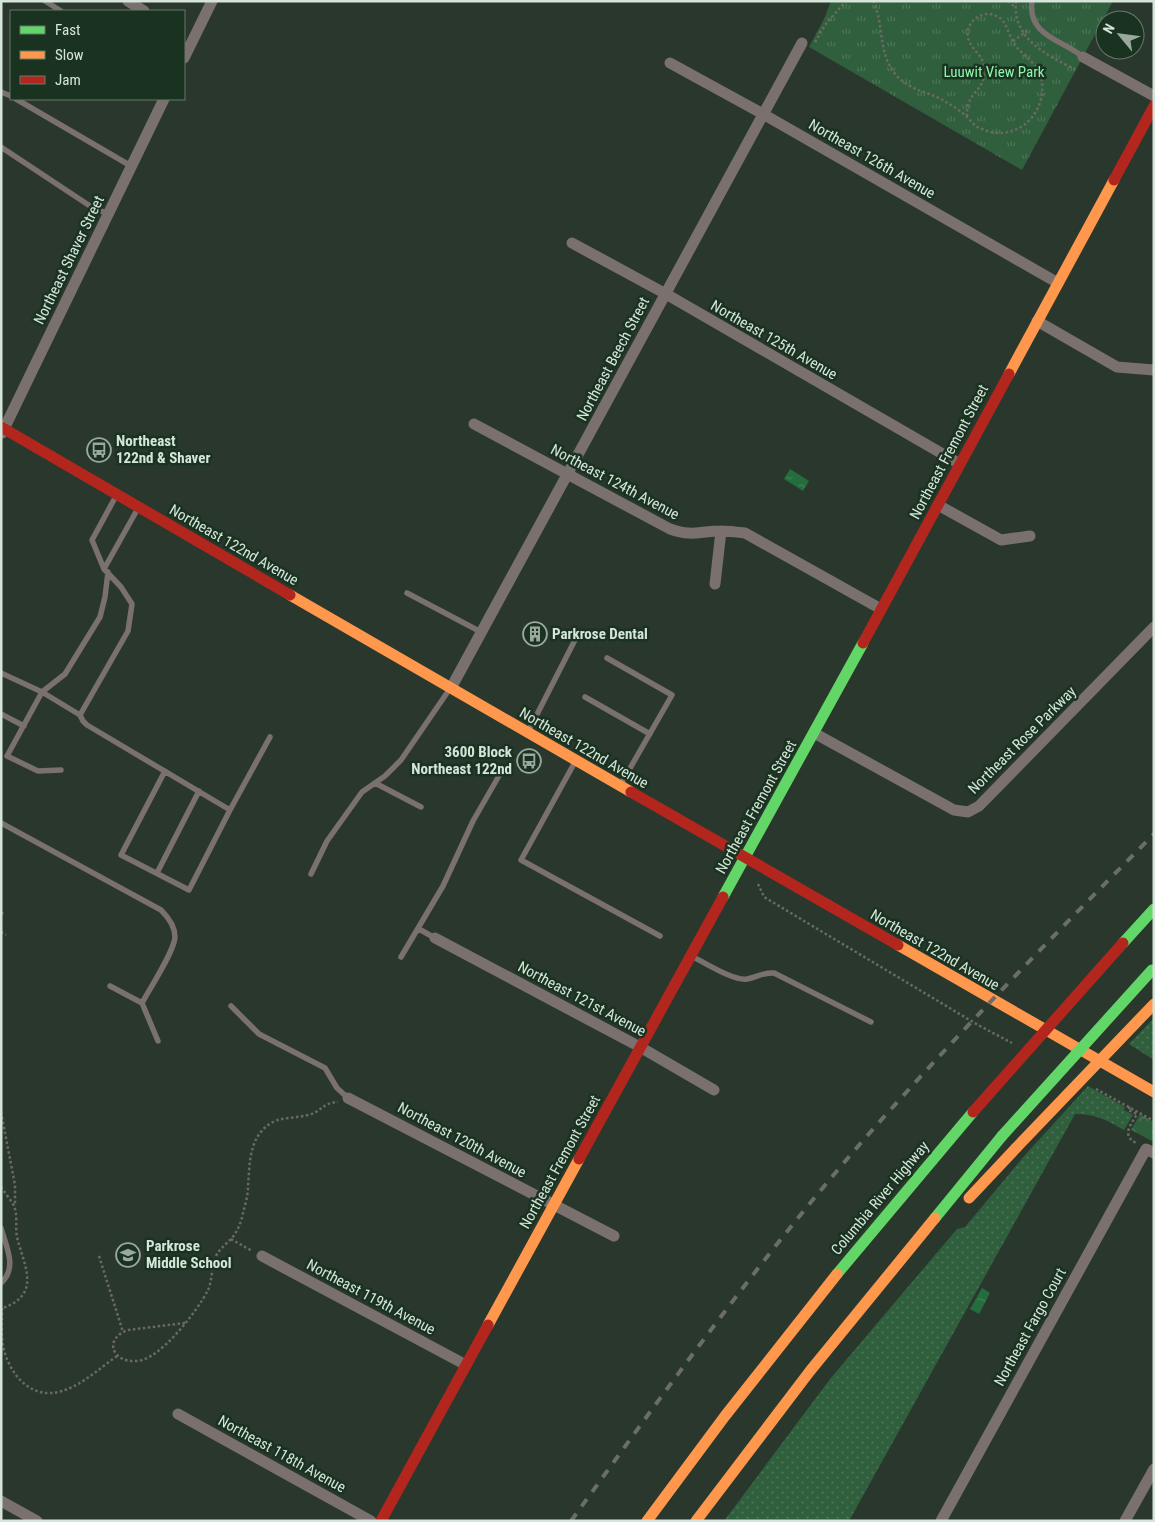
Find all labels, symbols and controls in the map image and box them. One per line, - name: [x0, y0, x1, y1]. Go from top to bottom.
- legend: [10, 10, 185, 100]
- north arrow: [1095, 10, 1145, 60]
- text: Fast: [55, 21, 80, 39]
- text: N: [1100, 21, 1118, 36]
- text: Slow: [55, 46, 84, 64]
- park label: Luuwit View Park: [943, 63, 1045, 81]
- text: Jam: [55, 71, 81, 89]
- street label: Northeast 126th Avenue: [806, 115, 938, 203]
- street label: Northeast Shaver Street: [30, 193, 108, 327]
- street label: Northeast Beech Street: [573, 294, 653, 424]
- street label: Northeast 125th Avenue: [708, 296, 840, 384]
- street label: Northeast Fremont Street: [906, 382, 992, 522]
- place label: Northeast 122nd & Shaver: [116, 432, 210, 467]
- bus stop icon: Northeast 122nd & Shaver: [86, 437, 112, 463]
- street label: Northeast 124th Avenue: [548, 441, 682, 523]
- street label: Northeast 122nd Avenue: [166, 501, 302, 589]
- building icon: Parkrose Dental: [522, 621, 548, 647]
- place label: Parkrose Dental: [552, 625, 648, 643]
- street label: Northeast Rose Parkway: [964, 682, 1080, 798]
- street label: Northeast 122nd Avenue: [516, 704, 652, 792]
- street label: Northeast Fremont Street: [712, 737, 800, 877]
- place label: 3600 Block Northeast 122nd: [411, 743, 513, 778]
- bus stop icon: 3600 Block Northeast 122nd: [516, 748, 542, 774]
- street label: Northeast 122nd Avenue: [867, 906, 1003, 994]
- street label: Northeast 121st Avenue: [515, 958, 649, 1040]
- street label: Northeast Fremont Street: [516, 1092, 604, 1232]
- street label: Northeast 120th Avenue: [395, 1099, 529, 1181]
- street label: Columbia River Highway: [827, 1138, 933, 1258]
- place label: Parkrose Middle School: [146, 1237, 232, 1272]
- school or university icon: Parkrose Middle School: [115, 1242, 141, 1268]
- street label: Northeast 119th Avenue: [304, 1256, 438, 1338]
- street label: Northeast Fargo Court: [990, 1265, 1070, 1389]
- street label: Northeast 118th Avenue: [215, 1411, 349, 1497]

